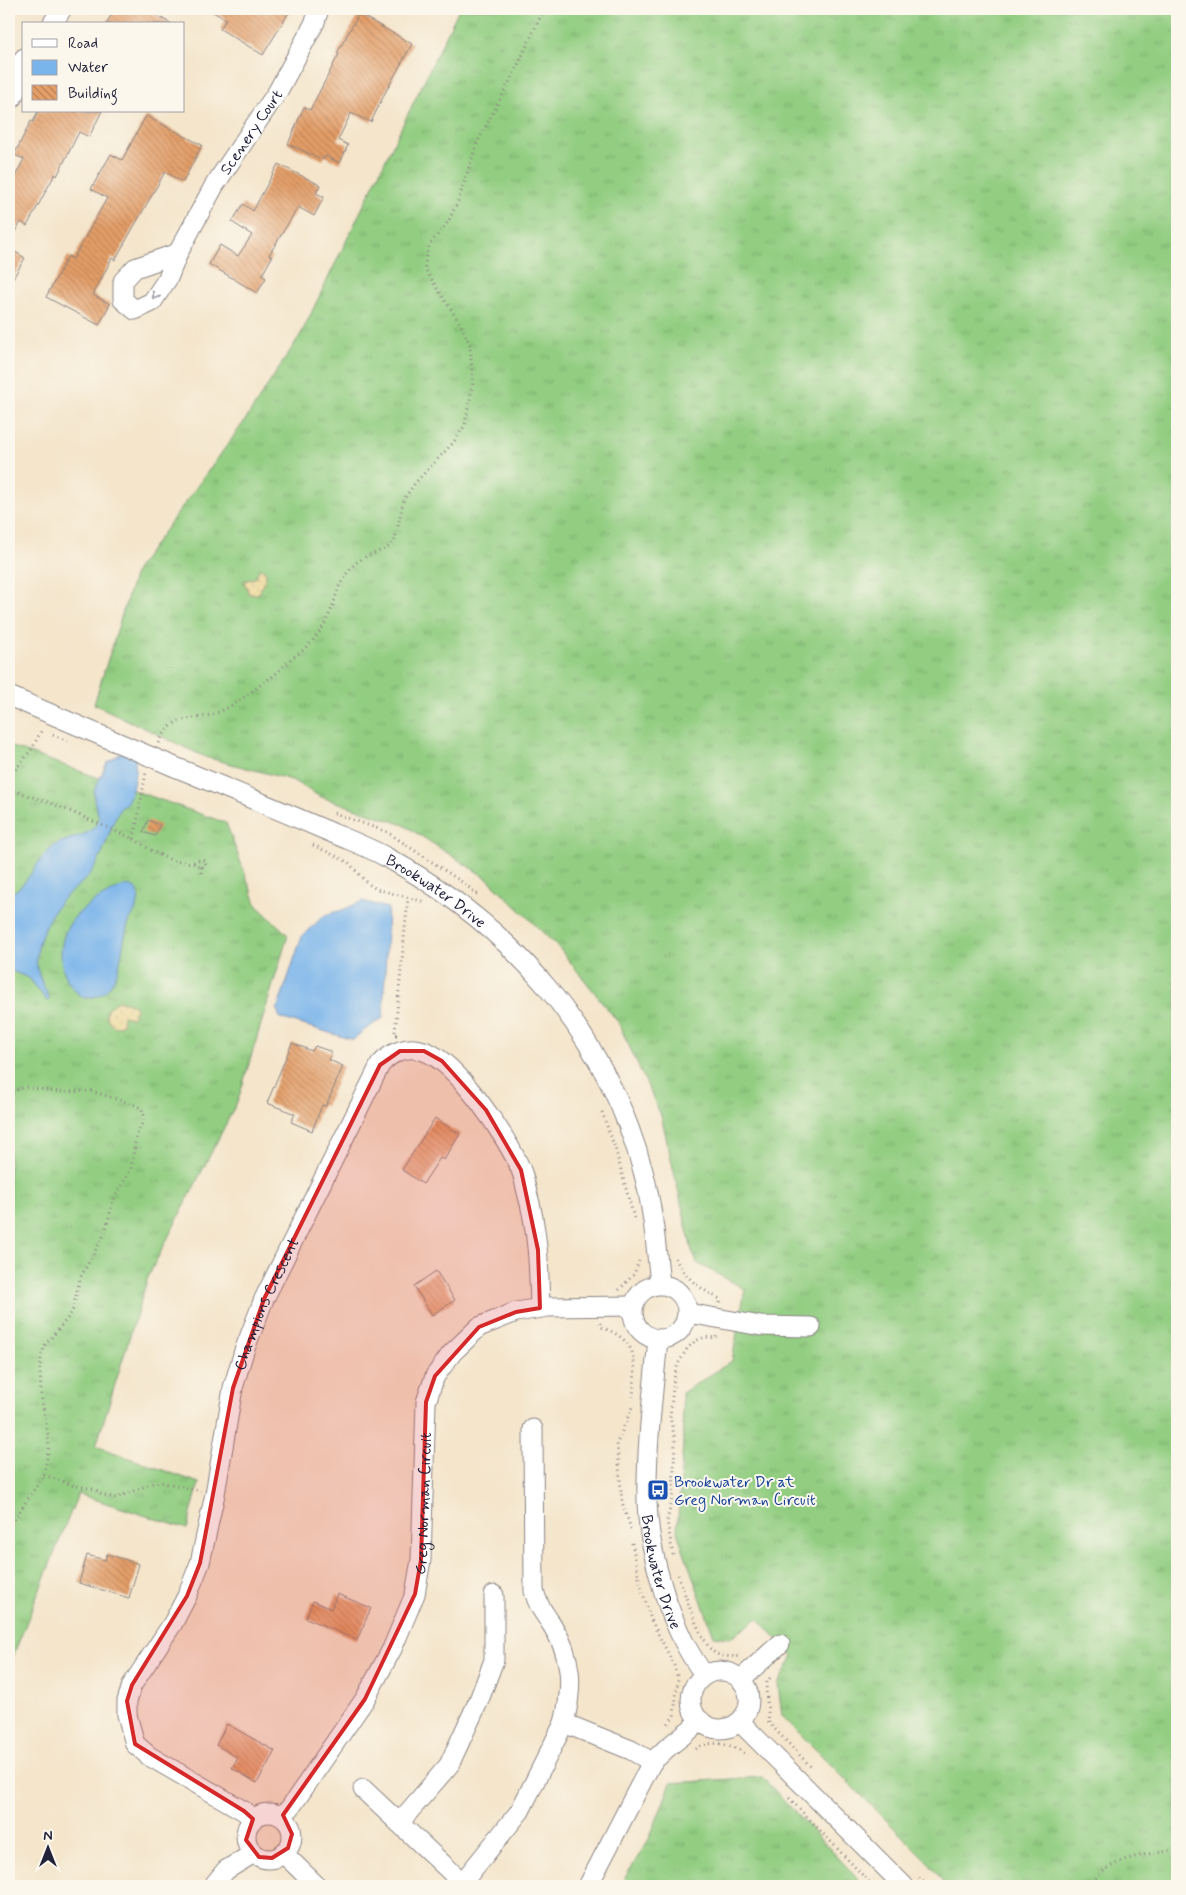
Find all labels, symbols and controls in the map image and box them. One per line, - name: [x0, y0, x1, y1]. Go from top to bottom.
- legend: [22, 22, 185, 112]
- text: Road: [68, 34, 98, 54]
- text: Water: [68, 58, 108, 78]
- text: Building: [68, 84, 118, 105]
- street label: Scenery Court: [216, 86, 288, 179]
- one-way arrow: [153, 290, 161, 299]
- street label: Brookwater Drive: [382, 850, 490, 933]
- street label: Champions Crescent: [230, 1234, 305, 1373]
- street label: Greg Norman Circuit: [410, 1432, 437, 1576]
- place label: Brookwater Dr at Greg Norman Circuit: [674, 1472, 816, 1512]
- bus stop icon: Brookwater Dr at Greg Norman Circuit: [646, 1478, 670, 1502]
- street label: Brookwater Drive: [636, 1514, 686, 1633]
- north arrow: [22, 1822, 72, 1872]
- text: N: [43, 1827, 53, 1845]

